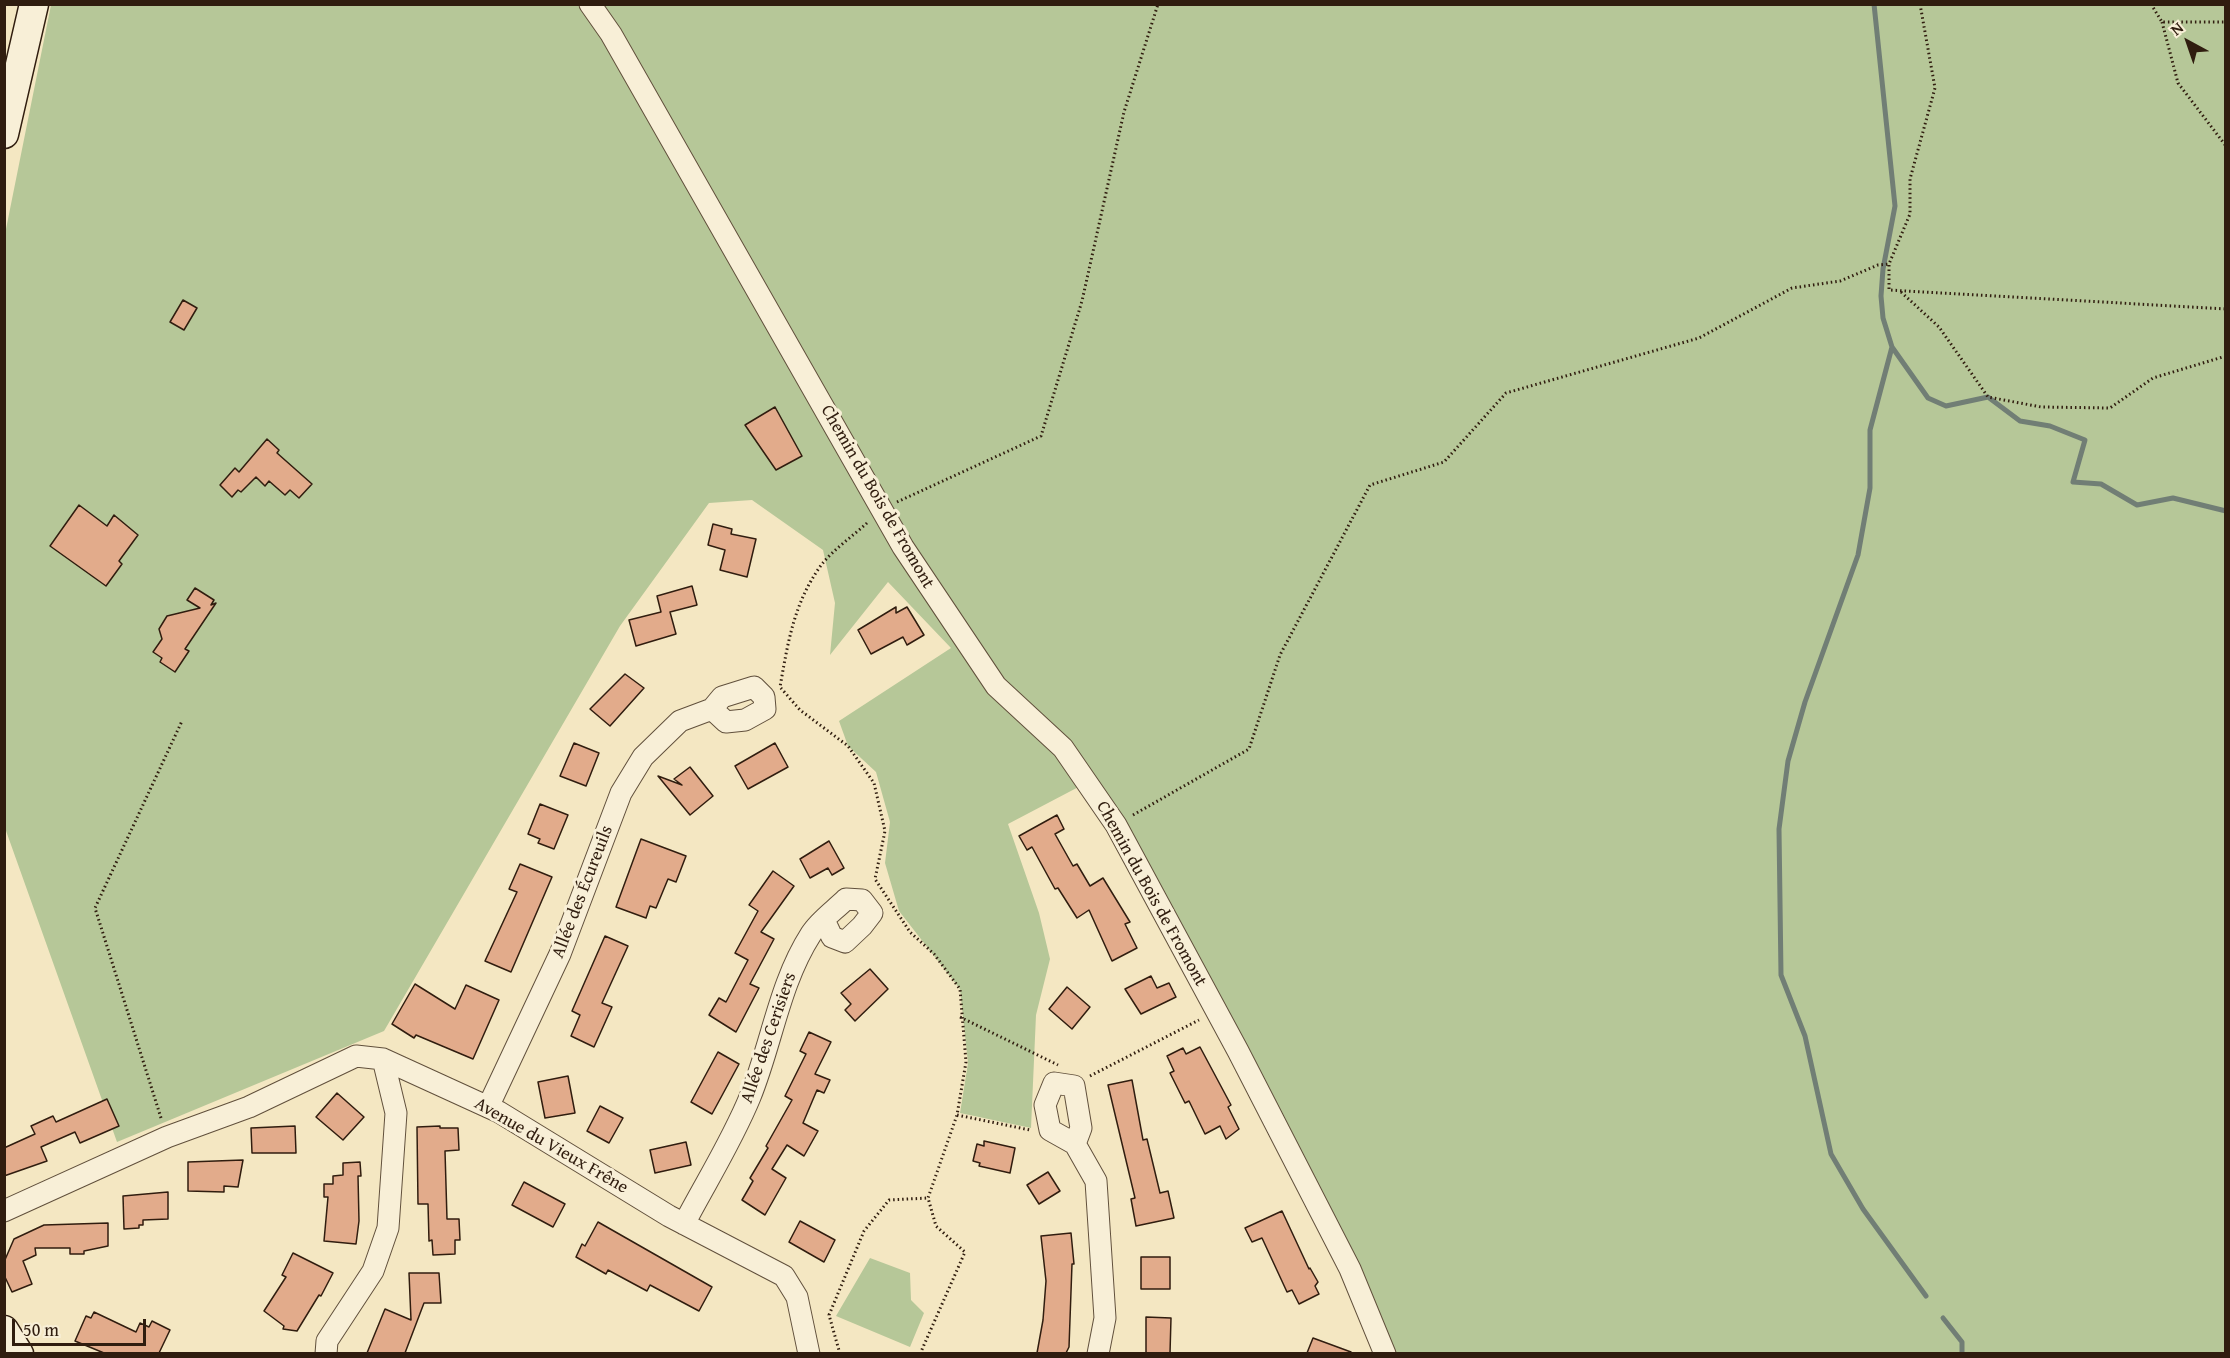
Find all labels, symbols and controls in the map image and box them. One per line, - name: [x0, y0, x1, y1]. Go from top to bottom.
- north arrow: [2158, 12, 2218, 72]
- text: N: [2165, 16, 2188, 41]
- street label: Chemin du Bois de Fromont: [816, 401, 938, 593]
- street label: Chemin du Bois de Fromont: [1091, 798, 1211, 990]
- street label: Allée des Écureuils: [548, 823, 618, 961]
- street label: Allée des Cerisiers: [736, 970, 802, 1106]
- street label: Avenue du Vieux Frêne: [470, 1093, 632, 1199]
- scale bar: [15, 1307, 148, 1345]
- text: 50 m: [23, 1316, 59, 1343]

